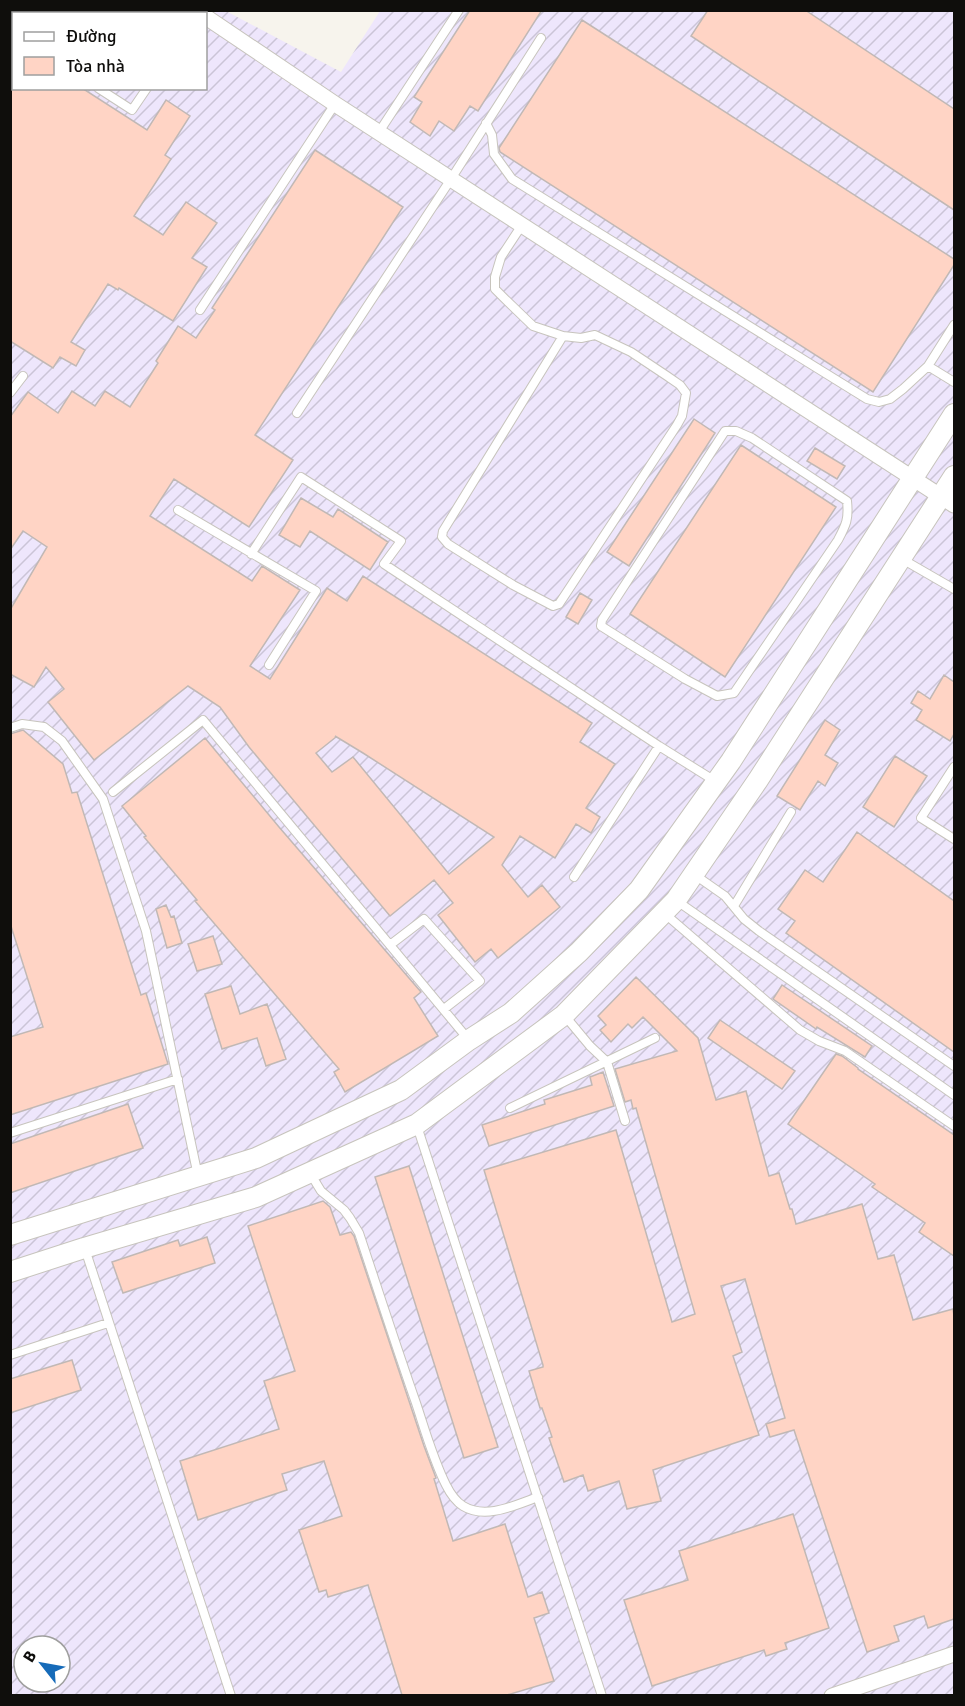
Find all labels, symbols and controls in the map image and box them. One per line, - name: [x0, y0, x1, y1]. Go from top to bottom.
- legend: [12, 12, 207, 90]
- text: Đường: [66, 25, 117, 47]
- text: Tòa nhà: [66, 55, 125, 77]
- north arrow: [12, 1634, 72, 1694]
- text: B: [19, 1647, 41, 1666]

